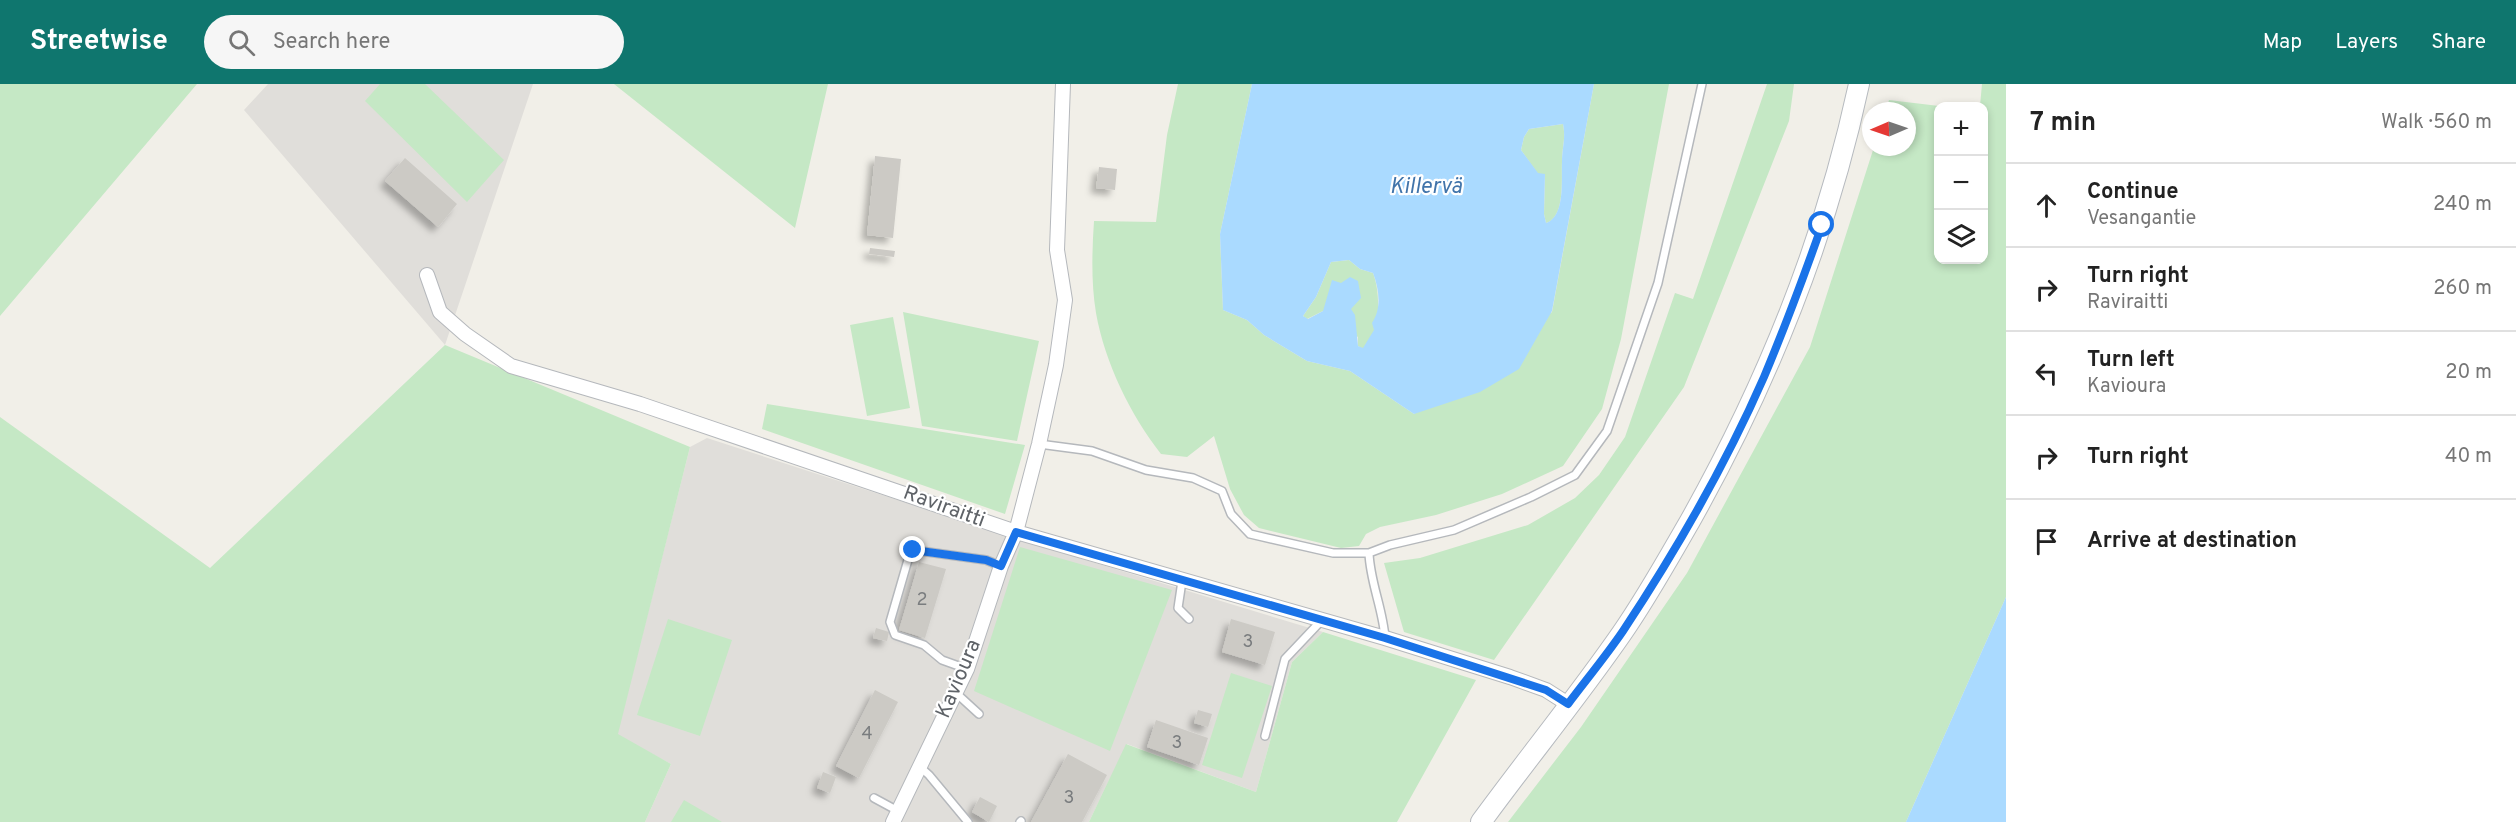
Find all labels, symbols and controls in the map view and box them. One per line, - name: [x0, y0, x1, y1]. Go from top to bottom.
- search box: [204, 15, 624, 69]
- text: Streetwise: [30, 24, 168, 60]
- icon: search: [225, 26, 258, 59]
- text: Search here: [273, 29, 390, 56]
- text: Map: [2263, 29, 2302, 56]
- text: Layers: [2335, 29, 2398, 56]
- text: Share: [2431, 29, 2486, 56]
- north arrow: [1862, 102, 1916, 156]
- map controls: [1934, 102, 1988, 264]
- button: +: [1934, 102, 1988, 156]
- text: 7 min: [2030, 107, 2096, 140]
- text: Walk · 560 m: [2381, 110, 2492, 136]
- button: −: [1934, 156, 1988, 210]
- water label: Killervä: [1390, 174, 1463, 201]
- text: Continue: [2087, 179, 2178, 206]
- icon: ahead: [2030, 189, 2063, 222]
- text: 240 m: [2433, 192, 2492, 218]
- text: Vesangantie: [2087, 206, 2196, 232]
- button: layers: [1934, 210, 1988, 264]
- route start: [1808, 211, 1834, 237]
- text: Turn right: [2087, 263, 2189, 290]
- icon: right: [2030, 273, 2063, 306]
- text: 260 m: [2433, 276, 2492, 302]
- text: Raviraitti: [2087, 290, 2168, 316]
- text: Turn left: [2087, 347, 2175, 374]
- icon: left: [2030, 357, 2063, 390]
- text: 20 m: [2445, 360, 2492, 386]
- text: Kavioura: [2087, 374, 2166, 400]
- icon: right: [2030, 441, 2063, 474]
- text: Turn right: [2087, 444, 2189, 471]
- text: 40 m: [2445, 444, 2492, 470]
- street label: Raviraitti: [899, 480, 989, 534]
- icon: arrive: [2030, 525, 2063, 558]
- text: Arrive at destination: [2087, 528, 2297, 555]
- route end: [899, 536, 925, 562]
- house number: 2: [916, 589, 928, 612]
- house number: 3: [1243, 631, 1253, 654]
- street label: Kavioura: [930, 635, 988, 723]
- house number: 4: [861, 723, 873, 746]
- house number: 3: [1172, 732, 1182, 755]
- house number: 3: [1064, 787, 1074, 810]

